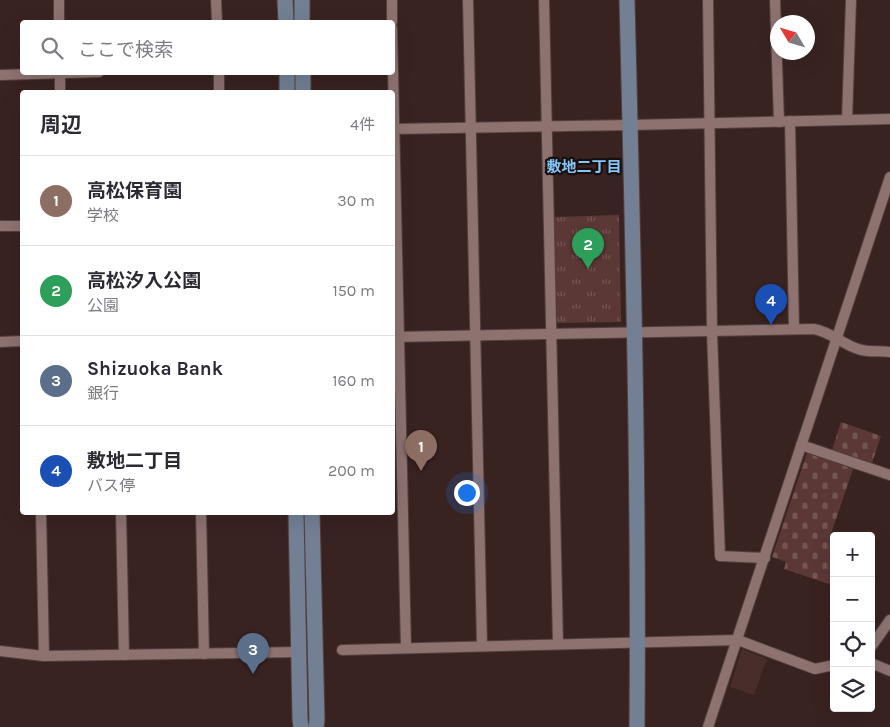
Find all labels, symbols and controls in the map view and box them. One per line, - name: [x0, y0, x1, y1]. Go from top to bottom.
- north arrow: [770, 15, 815, 60]
- search box: [20, 20, 395, 75]
- icon: search: [38, 34, 66, 62]
- text: ここで検索: [78, 39, 173, 61]
- text: 周辺: [40, 113, 82, 137]
- text: 4件: [350, 115, 375, 134]
- district label: 敷地二丁目: [546, 158, 622, 176]
- text: 高松保育園: [87, 180, 182, 202]
- text: 1: [53, 191, 59, 210]
- text: 30 m: [337, 191, 375, 210]
- text: 学校: [87, 206, 119, 225]
- pin: 2: [572, 228, 604, 269]
- text: 高松汐入公園: [87, 270, 201, 292]
- text: 2: [51, 281, 61, 300]
- text: 150 m: [332, 281, 375, 300]
- pin: 4: [755, 284, 787, 325]
- text: 公園: [87, 296, 119, 315]
- text: Shizuoka Bank: [87, 358, 223, 380]
- text: 3: [51, 371, 61, 390]
- text: 160 m: [332, 371, 375, 390]
- text: 銀行: [87, 384, 119, 403]
- pin: 1: [405, 430, 437, 471]
- text: 敷地二丁目: [87, 450, 182, 472]
- text: 4: [51, 461, 61, 480]
- text: 200 m: [328, 461, 375, 480]
- text: バス停: [87, 476, 135, 495]
- your location: [454, 480, 480, 506]
- map controls: [830, 532, 875, 712]
- button: +: [830, 532, 875, 577]
- button: −: [830, 577, 875, 622]
- button: locate: [830, 622, 875, 667]
- pin: 3: [237, 633, 269, 674]
- button: layers: [830, 667, 875, 712]

